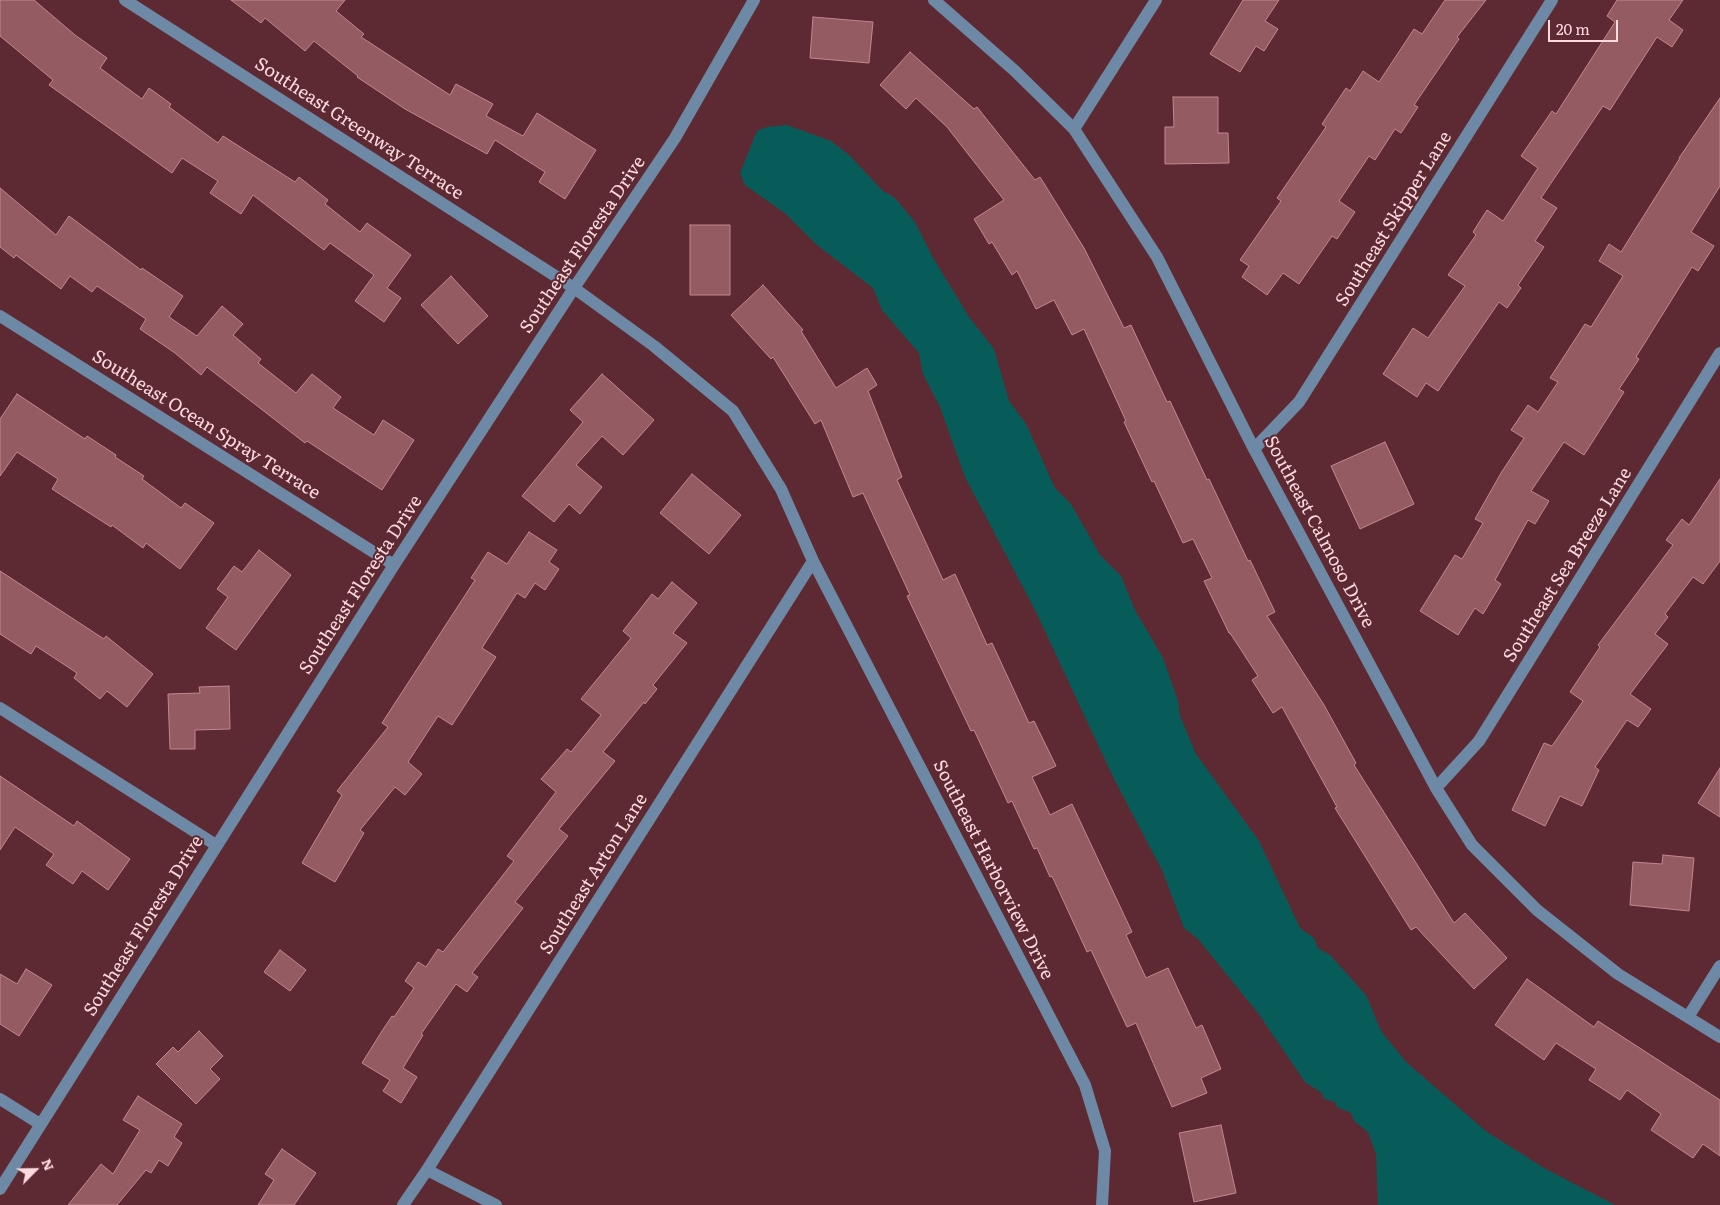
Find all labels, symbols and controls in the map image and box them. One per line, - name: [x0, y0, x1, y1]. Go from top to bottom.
- scale bar: [1550, 10, 1620, 42]
- text: 20 m: [1556, 17, 1590, 40]
- street label: Southeast Greenway Terrace: [251, 53, 467, 205]
- street label: Southeast Skipper Lane: [1331, 128, 1457, 310]
- street label: Southeast Floresta Drive: [516, 152, 650, 338]
- street label: Southeast Ocean Spray Terrace: [88, 346, 324, 504]
- street label: Southeast Calmoso Drive: [1259, 432, 1379, 632]
- street label: Southeast Sea Breeze Lane: [1499, 464, 1637, 666]
- street label: Southeast Floresta Drive: [295, 492, 427, 678]
- street label: Southeast Harborview Drive: [928, 757, 1058, 983]
- street label: Southeast Arton Lane: [536, 790, 652, 958]
- street label: Southeast Floresta Drive: [80, 832, 208, 1020]
- north arrow: [10, 1145, 60, 1195]
- text: N: [37, 1155, 60, 1173]

